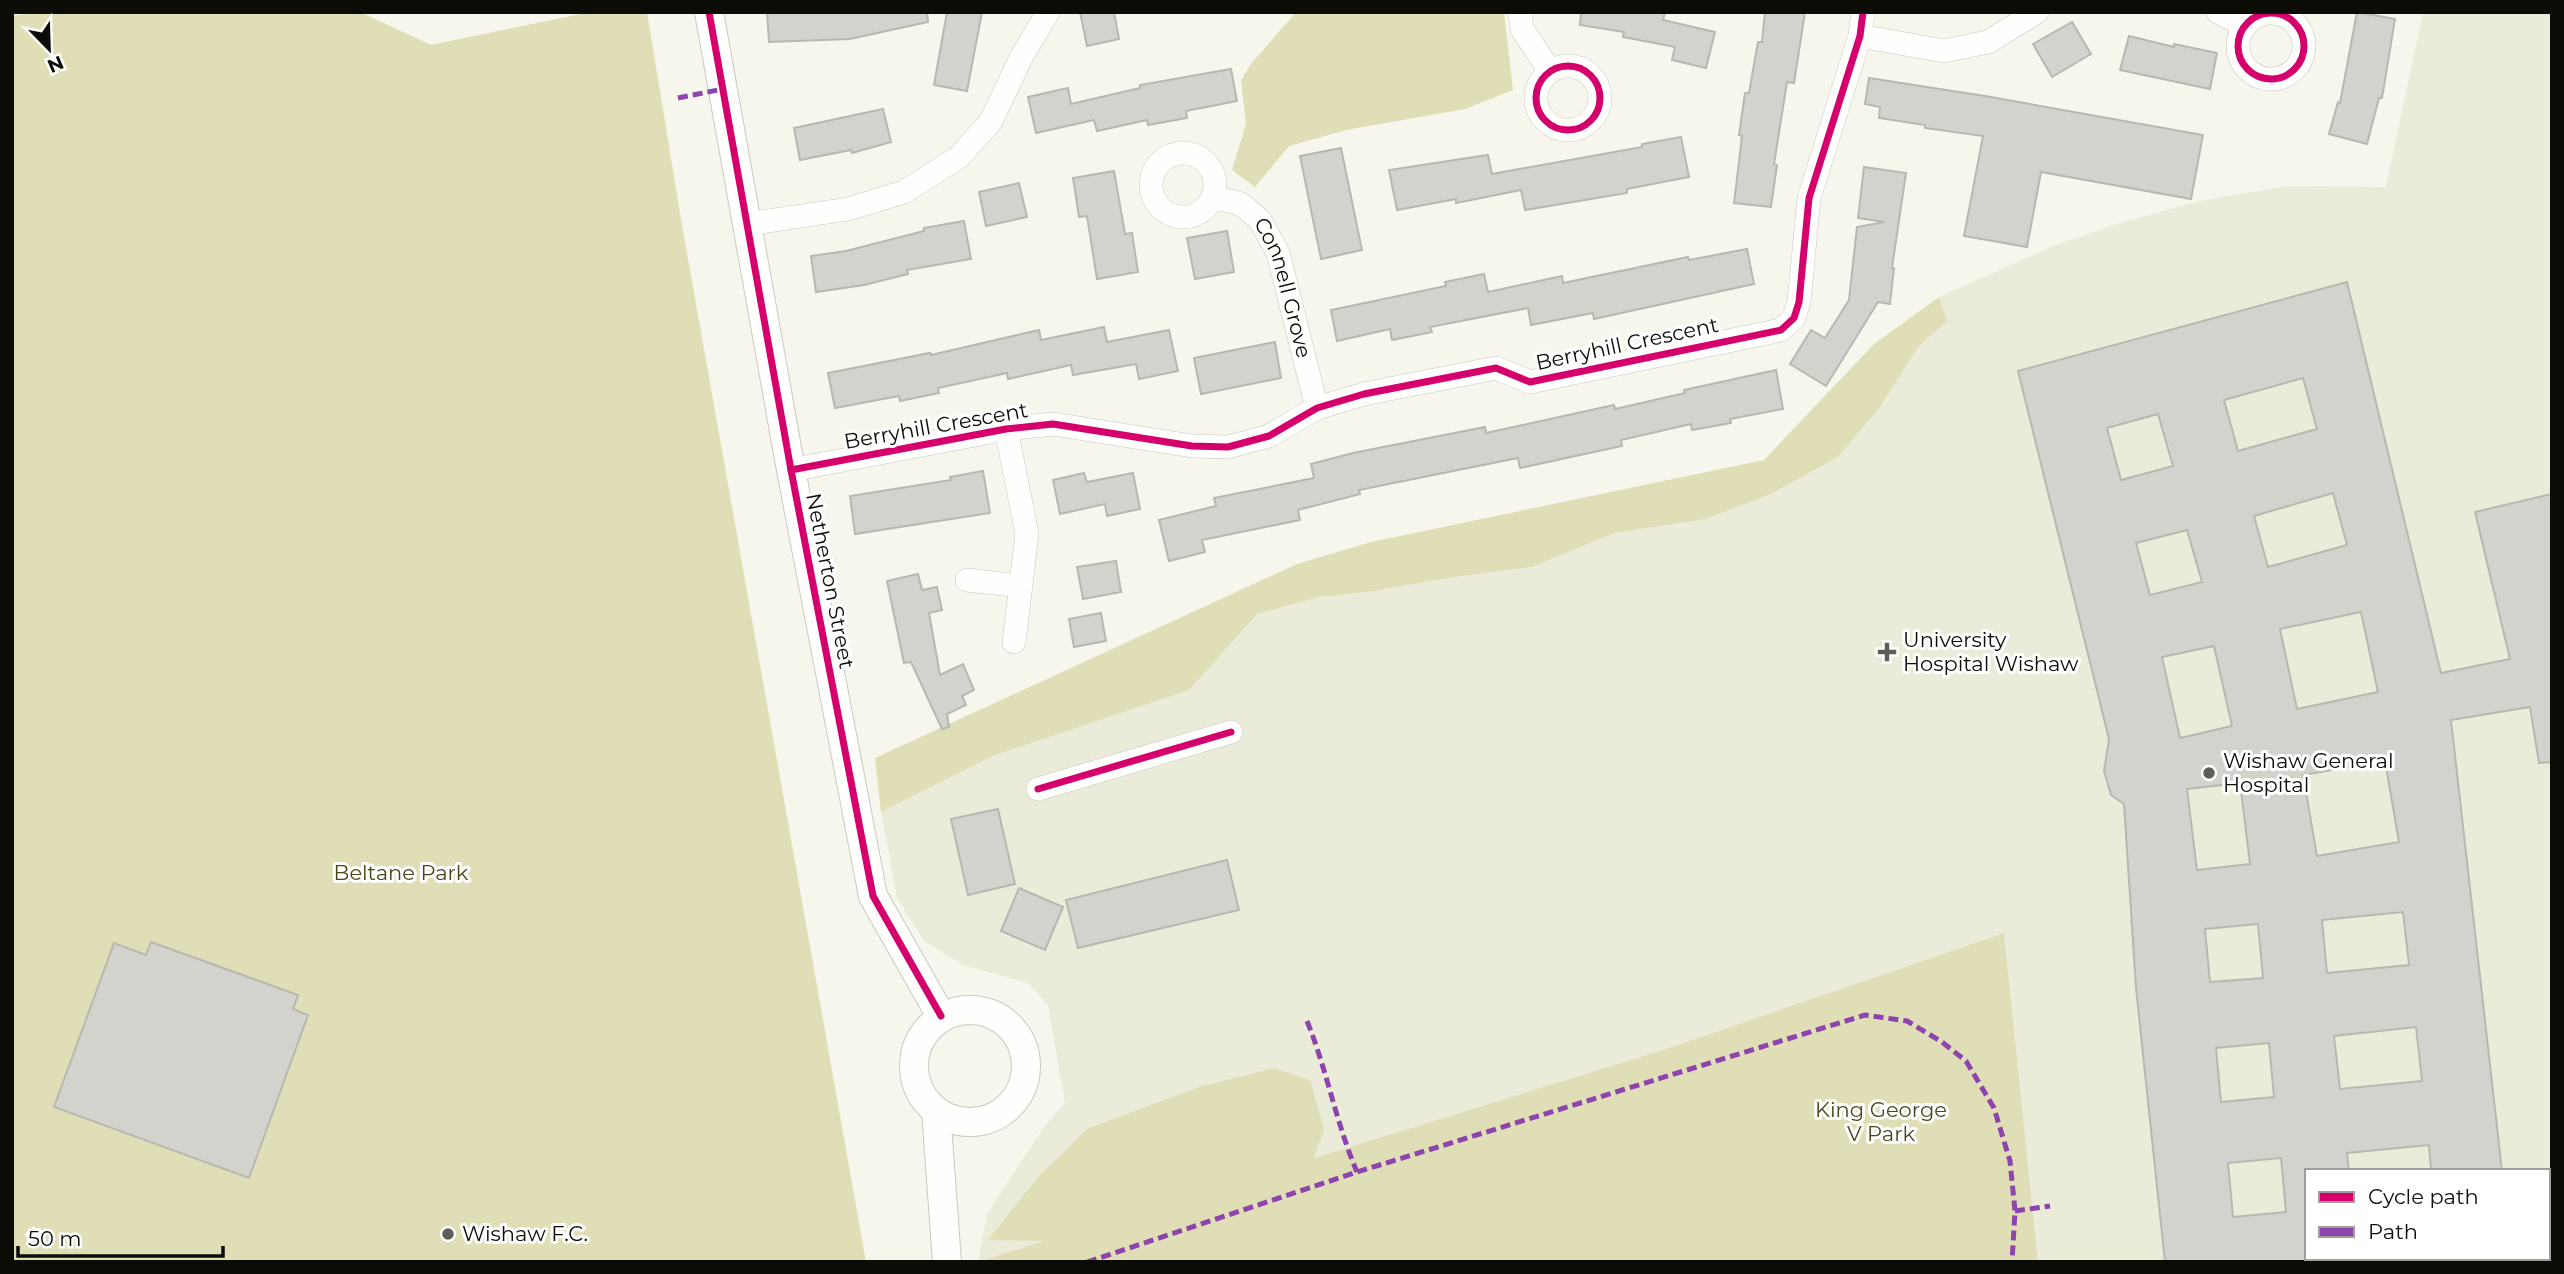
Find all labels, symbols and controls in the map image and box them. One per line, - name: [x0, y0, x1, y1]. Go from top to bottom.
- north arrow: [14, 14, 84, 84]
- text: N: [44, 51, 67, 78]
- street label: Connell Grove: [1249, 213, 1317, 361]
- street label: Berryhill Crescent: [1533, 312, 1721, 375]
- street label: Berryhill Crescent: [842, 397, 1030, 454]
- street label: Netherton Street: [801, 491, 860, 671]
- place label: University Hospital Wishaw: [1903, 627, 2079, 676]
- marker: University Hospital Wishaw: [1877, 642, 1897, 662]
- place label: Wishaw General Hospital: [2223, 748, 2394, 797]
- marker: Wishaw General Hospital: [2201, 765, 2217, 781]
- park label: Beltane Park: [334, 860, 469, 885]
- park label: King George V Park: [1815, 1097, 1947, 1146]
- legend: [2305, 1169, 2550, 1260]
- text: Cycle path: [2368, 1184, 2479, 1209]
- scale bar: [18, 1214, 222, 1258]
- text: Path: [2368, 1219, 2418, 1244]
- place label: Wishaw F.C.: [462, 1221, 588, 1246]
- text: 50 m: [28, 1226, 82, 1251]
- marker: Wishaw F.C.: [440, 1226, 456, 1242]

